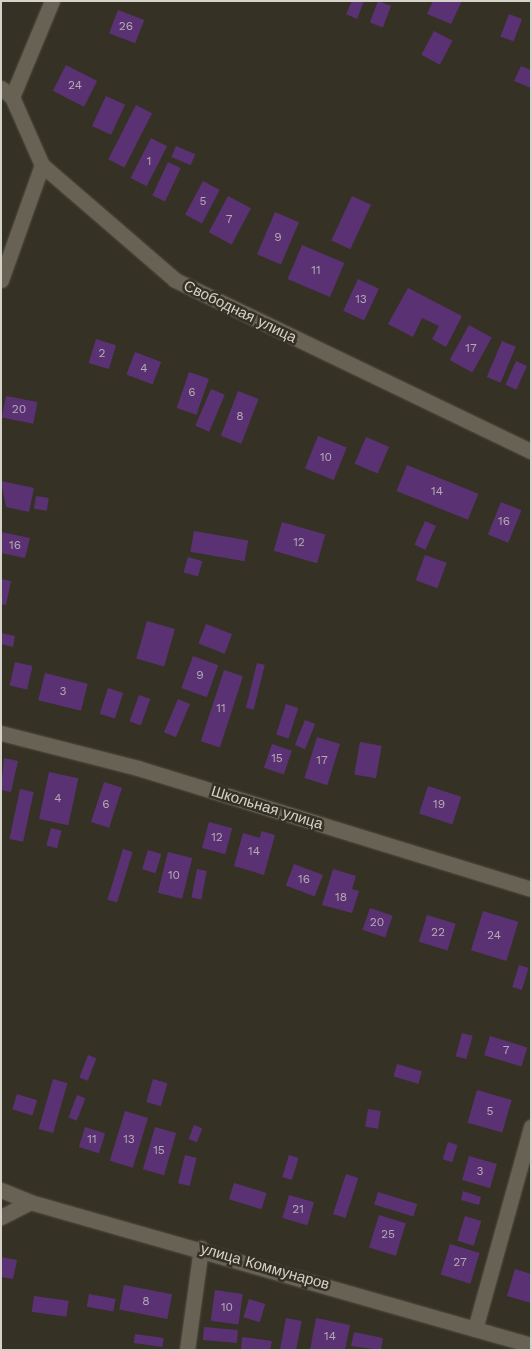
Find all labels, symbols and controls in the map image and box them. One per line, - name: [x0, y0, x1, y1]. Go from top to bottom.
- house number: 26: [119, 20, 133, 34]
- house number: 24: [68, 79, 82, 93]
- house number: 1: [147, 155, 151, 169]
- house number: 5: [200, 195, 206, 209]
- house number: 7: [226, 213, 232, 227]
- house number: 9: [274, 231, 282, 245]
- house number: 11: [311, 264, 321, 278]
- street label: Свободная улица: [181, 277, 299, 347]
- house number: 13: [355, 293, 367, 307]
- house number: 17: [465, 342, 477, 356]
- house number: 2: [99, 347, 105, 361]
- house number: 4: [140, 362, 148, 376]
- house number: 6: [188, 386, 196, 400]
- house number: 20: [12, 403, 26, 417]
- house number: 8: [236, 410, 244, 424]
- house number: 10: [320, 451, 332, 465]
- house number: 14: [431, 485, 443, 499]
- house number: 16: [498, 515, 510, 529]
- house number: 12: [293, 536, 305, 550]
- house number: 16: [9, 539, 21, 553]
- house number: 9: [196, 669, 204, 683]
- house number: 3: [60, 685, 66, 699]
- house number: 11: [216, 702, 226, 716]
- house number: 15: [271, 752, 283, 766]
- house number: 17: [316, 754, 328, 768]
- street label: Школьная улица: [209, 782, 325, 834]
- house number: 4: [54, 792, 62, 806]
- house number: 6: [102, 798, 110, 812]
- house number: 19: [433, 798, 445, 812]
- house number: 12: [211, 831, 223, 845]
- house number: 14: [248, 845, 260, 859]
- house number: 10: [168, 869, 180, 883]
- house number: 16: [298, 873, 310, 887]
- house number: 18: [335, 891, 347, 905]
- house number: 20: [370, 916, 384, 930]
- house number: 22: [431, 926, 445, 940]
- house number: 24: [487, 929, 501, 943]
- house number: 7: [503, 1044, 509, 1058]
- house number: 5: [487, 1105, 493, 1119]
- house number: 11: [87, 1133, 97, 1147]
- house number: 13: [123, 1133, 135, 1147]
- house number: 15: [153, 1144, 165, 1158]
- house number: 3: [477, 1165, 483, 1179]
- house number: 21: [292, 1203, 304, 1217]
- house number: 25: [381, 1228, 395, 1242]
- street label: улица Коммунаров: [199, 1240, 331, 1294]
- house number: 27: [453, 1256, 467, 1270]
- house number: 8: [142, 1295, 150, 1309]
- house number: 10: [221, 1301, 233, 1315]
- house number: 14: [324, 1330, 336, 1344]

